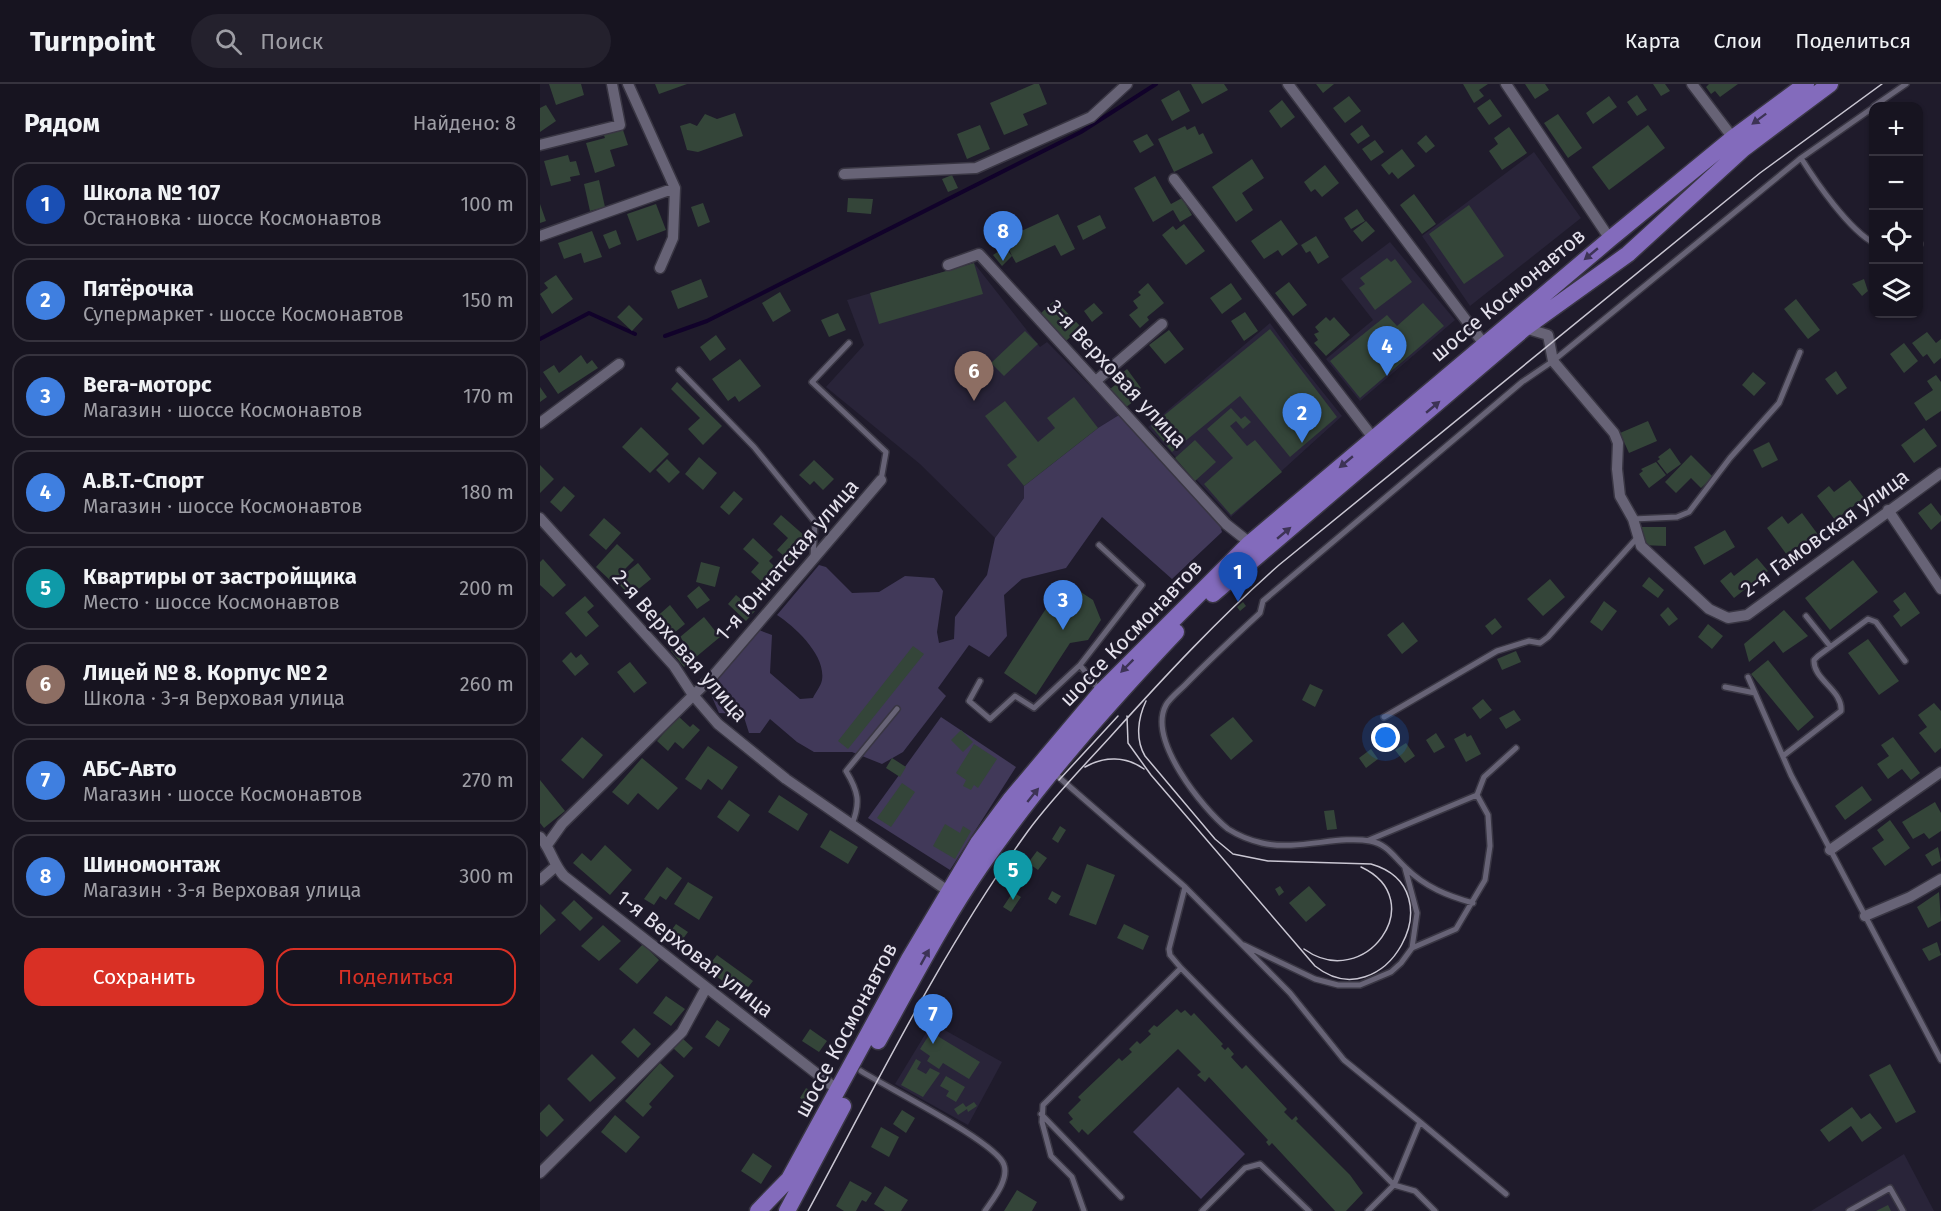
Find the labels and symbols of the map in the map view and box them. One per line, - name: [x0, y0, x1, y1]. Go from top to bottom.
- one-way arrow: [1752, 113, 1768, 125]
- pin: 8: [984, 212, 1022, 261]
- street label: шоссе Космонавтов: [1425, 223, 1591, 367]
- one-way arrow: [1583, 248, 1599, 261]
- street label: 3-я Верховая улица: [1042, 294, 1192, 454]
- pin: 4: [1368, 326, 1406, 376]
- pin: 6: [954, 352, 994, 401]
- pin: 2: [1282, 394, 1322, 443]
- one-way arrow: [1425, 400, 1440, 414]
- one-way arrow: [1338, 455, 1354, 468]
- street label: 2-я Гамовская улица: [1736, 463, 1914, 603]
- street label: 1-я Юннатская улица: [710, 474, 864, 646]
- one-way arrow: [1276, 527, 1292, 540]
- pin: 1: [1218, 552, 1258, 602]
- street label: шоссе Космонавтов: [1054, 554, 1208, 712]
- street label: 2-я Верховая улица: [607, 565, 753, 727]
- pin: 3: [1044, 580, 1082, 630]
- one-way arrow: [1119, 659, 1134, 673]
- your location: [1371, 723, 1400, 752]
- one-way arrow: [1027, 787, 1040, 803]
- pin: 5: [994, 850, 1032, 900]
- street label: 1-я Верховая улица: [611, 885, 779, 1023]
- street label: шоссе Космонавтов: [789, 938, 903, 1122]
- one-way arrow: [920, 949, 931, 965]
- pin: 7: [914, 994, 952, 1044]

